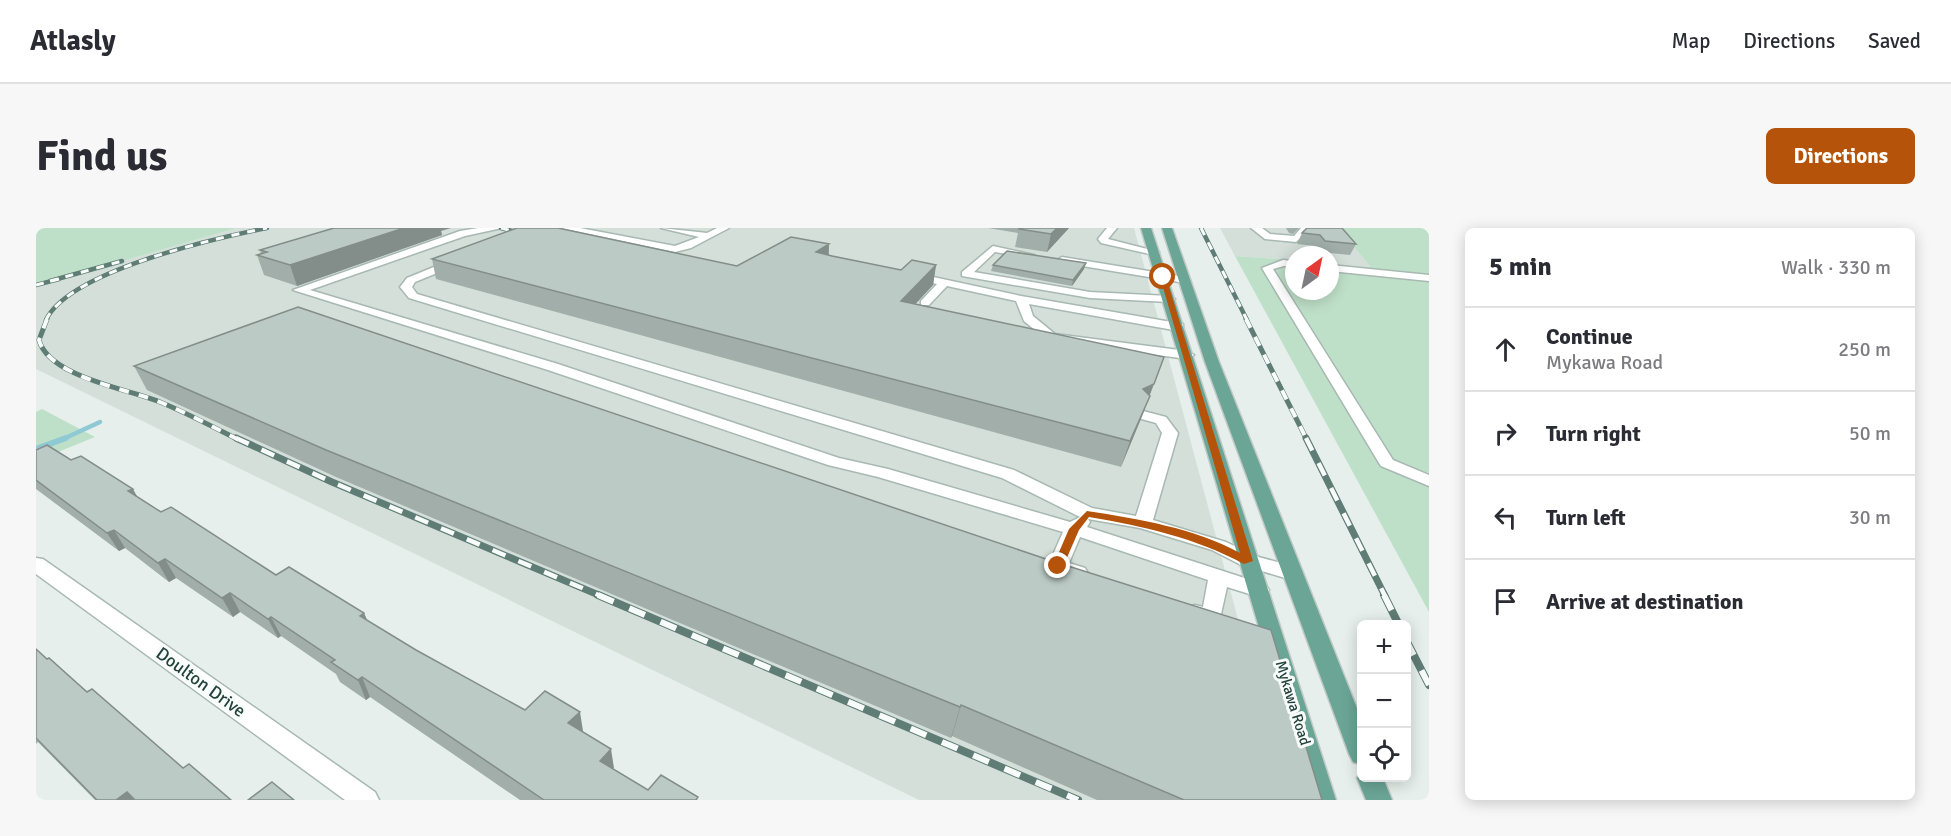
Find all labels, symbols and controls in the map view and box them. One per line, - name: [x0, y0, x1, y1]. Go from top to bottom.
- text: Atlasly: [30, 24, 116, 58]
- text: Map: [1672, 28, 1710, 54]
- text: Directions: [1743, 28, 1835, 54]
- text: Saved: [1868, 28, 1921, 54]
- button: Directions: [1766, 128, 1915, 184]
- text: Find us: [36, 131, 167, 182]
- north arrow: [1285, 246, 1339, 300]
- text: 5 min: [1489, 251, 1552, 283]
- text: Walk · 330 m: [1781, 255, 1891, 280]
- route start: [1149, 263, 1175, 289]
- text: Continue: [1546, 323, 1633, 350]
- icon: ahead: [1489, 333, 1522, 366]
- text: 250 m: [1838, 337, 1891, 362]
- text: Mykawa Road: [1546, 350, 1663, 375]
- icon: right: [1489, 417, 1522, 450]
- text: Turn right: [1546, 420, 1641, 447]
- text: 50 m: [1849, 421, 1891, 446]
- icon: left: [1489, 501, 1522, 534]
- text: Turn left: [1546, 504, 1626, 531]
- text: 30 m: [1849, 505, 1891, 530]
- route end: [1044, 552, 1070, 578]
- icon: arrive: [1489, 585, 1522, 618]
- text: Arrive at destination: [1546, 588, 1743, 615]
- map controls: [1357, 620, 1411, 782]
- button: +: [1357, 620, 1411, 674]
- street label: Doulton Drive: [152, 642, 250, 722]
- street label: Mykawa Road: [1272, 658, 1314, 748]
- button: −: [1357, 674, 1411, 728]
- button: locate: [1357, 728, 1411, 782]

